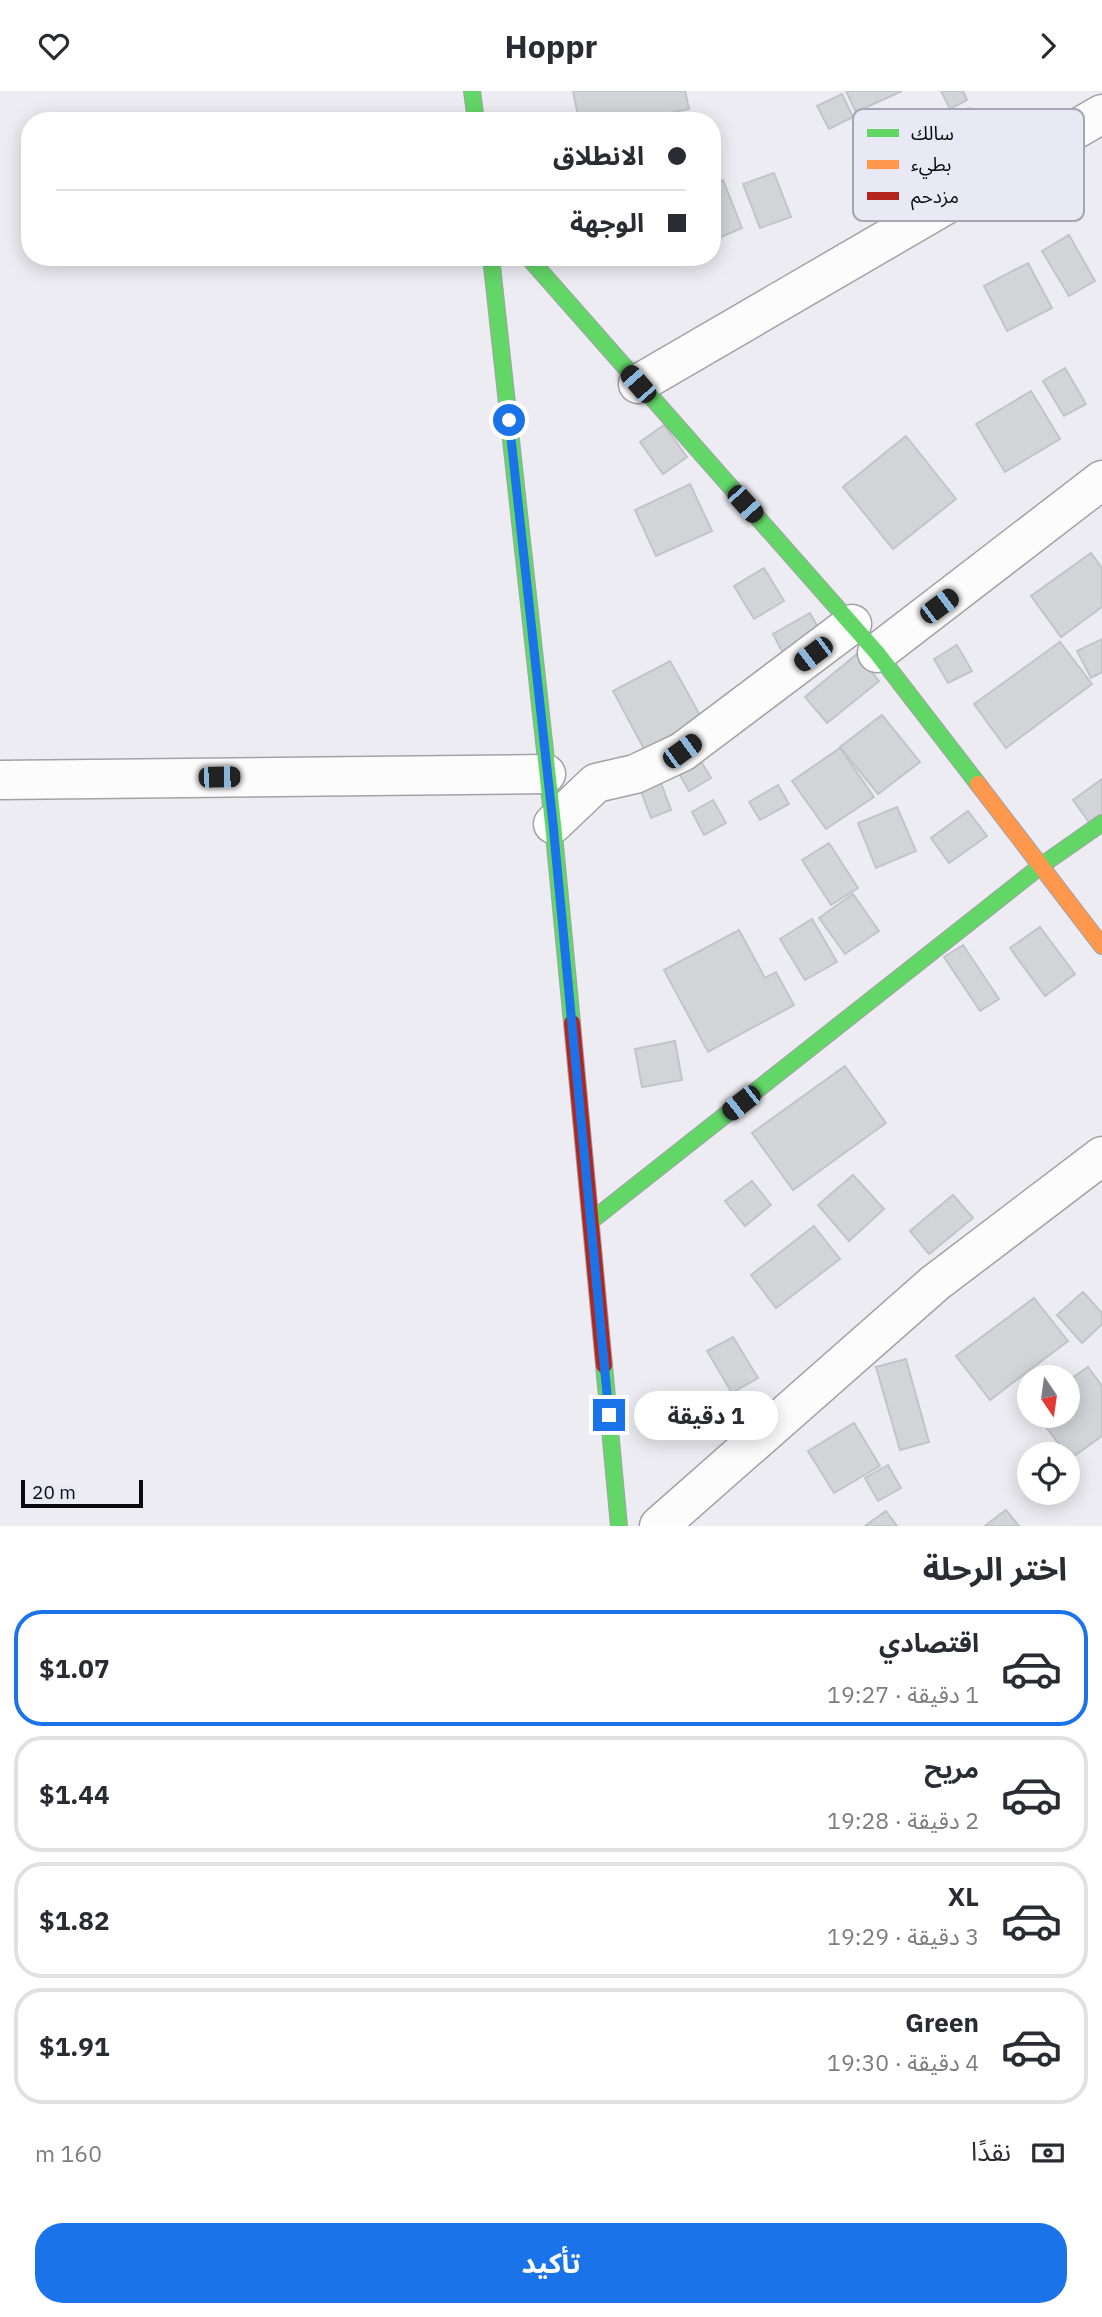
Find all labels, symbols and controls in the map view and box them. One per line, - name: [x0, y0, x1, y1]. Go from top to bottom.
- text: Hoppr: [504, 25, 598, 67]
- icon: heart: [35, 27, 73, 65]
- icon: forward: [1029, 27, 1067, 65]
- legend: [853, 109, 1084, 221]
- text: سالك: [911, 121, 954, 145]
- text: الانطلاق: [553, 138, 644, 172]
- text: بطيء: [911, 152, 951, 179]
- text: مزدحم: [911, 184, 959, 211]
- text: الوجهة: [570, 205, 644, 239]
- car: [617, 361, 660, 407]
- route start: [493, 404, 525, 436]
- car: [724, 481, 767, 527]
- car: [916, 585, 963, 627]
- car: [790, 633, 837, 675]
- car: [659, 730, 706, 772]
- car: [198, 766, 241, 788]
- car: [718, 1082, 765, 1124]
- north arrow: [1017, 1365, 1080, 1428]
- map controls: [1017, 1365, 1080, 1505]
- callout: 1 دقيقة: [634, 1391, 777, 1439]
- route end: [593, 1399, 625, 1431]
- text: 1 دقيقة: [667, 1400, 745, 1430]
- button: locate: [1017, 1442, 1080, 1505]
- scale bar: [21, 1477, 144, 1509]
- text: 20 m: [32, 1480, 76, 1504]
- text: اختر الرحلة: [923, 1547, 1067, 1589]
- text: اقتصادي: [879, 1625, 979, 1659]
- icon: car: [1000, 1637, 1063, 1700]
- text: $1.07: [39, 1651, 110, 1685]
- text: 1 دقيقة · 19:27: [827, 1679, 979, 1709]
- text: مريح: [924, 1751, 979, 1785]
- icon: car: [1000, 1763, 1063, 1826]
- text: $1.44: [39, 1777, 110, 1811]
- text: 2 دقيقة · 19:28: [827, 1805, 979, 1835]
- text: XL: [948, 1879, 979, 1913]
- icon: car: [1000, 1889, 1063, 1952]
- text: $1.82: [39, 1903, 110, 1937]
- text: 3 دقيقة · 19:29: [827, 1921, 979, 1951]
- text: Green: [905, 2005, 979, 2039]
- icon: car: [1000, 2015, 1063, 2078]
- text: $1.91: [39, 2029, 110, 2063]
- text: 4 دقيقة · 19:30: [827, 2047, 979, 2077]
- text: نقدًا: [971, 2134, 1011, 2168]
- icon: cash: [1029, 2134, 1067, 2172]
- text: 160 m: [35, 2138, 102, 2168]
- button: تأكيد: [35, 2223, 1067, 2303]

